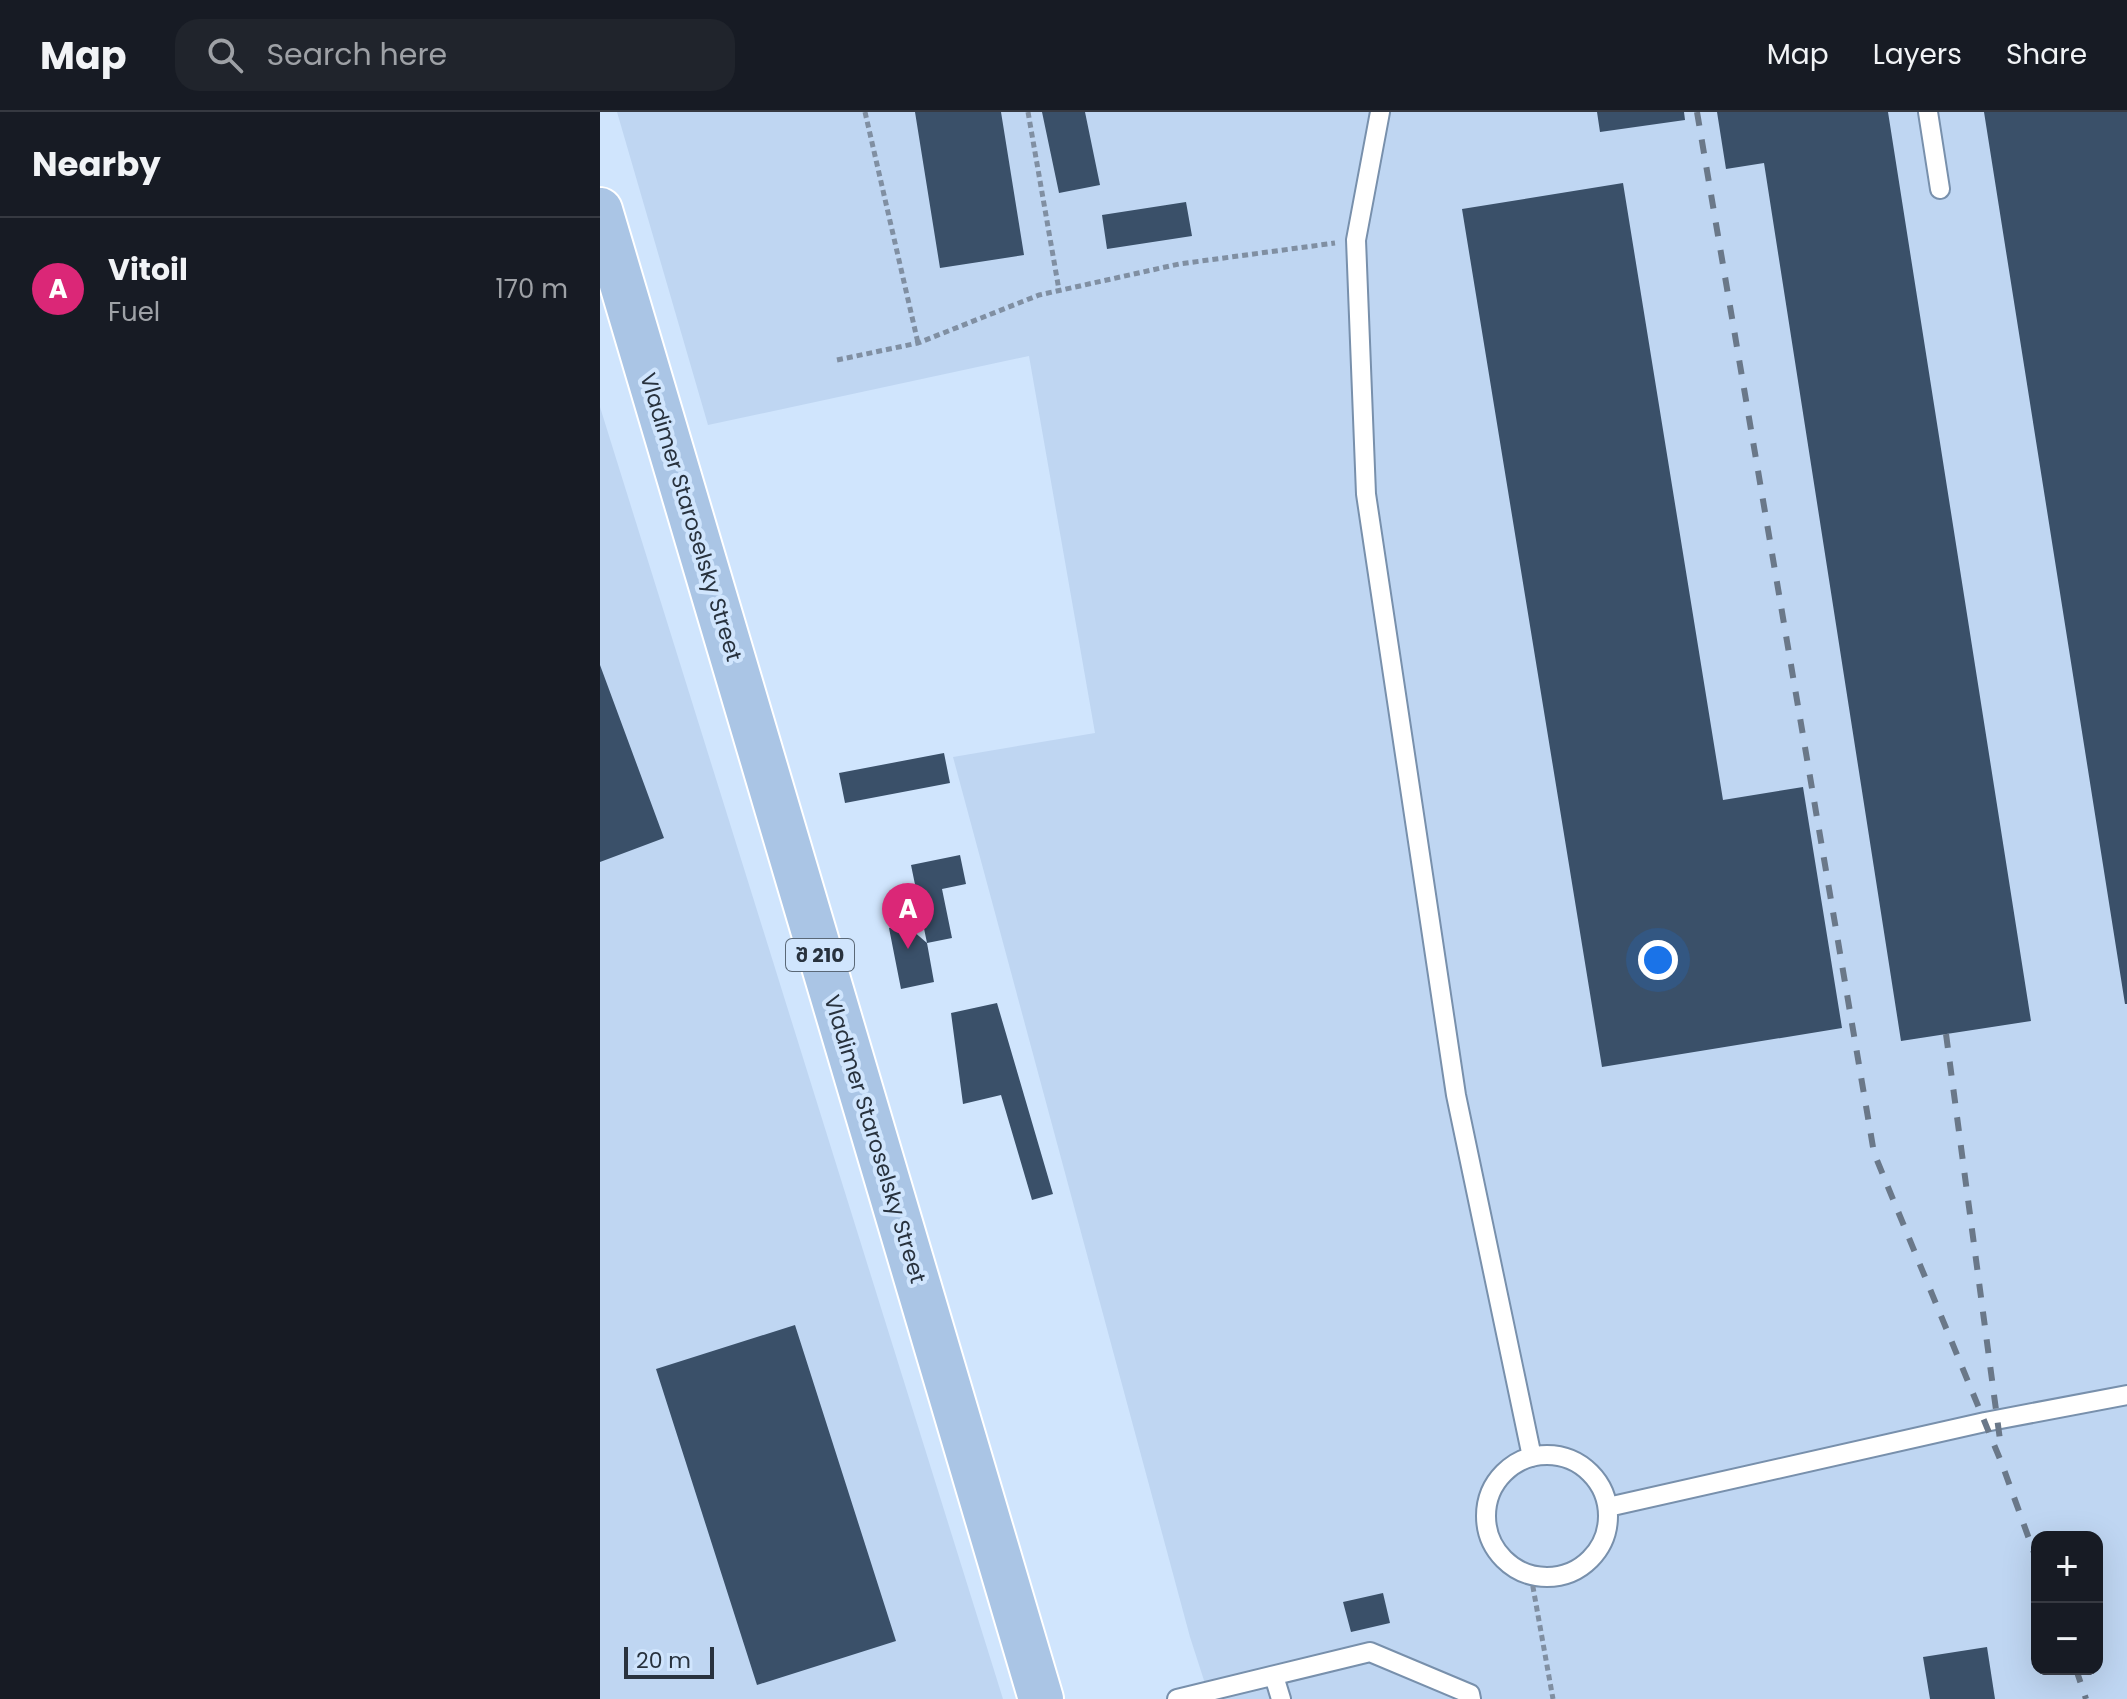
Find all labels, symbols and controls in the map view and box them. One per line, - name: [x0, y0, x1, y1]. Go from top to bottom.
- search box: [175, 19, 735, 91]
- text: Map: [40, 29, 127, 82]
- icon: search: [203, 33, 247, 77]
- text: Search here: [267, 33, 447, 76]
- text: Map: [1767, 35, 1829, 74]
- text: Layers: [1873, 35, 1962, 74]
- text: Share: [2006, 35, 2087, 74]
- text: Nearby: [32, 140, 161, 188]
- text: Vitoil: [108, 248, 188, 291]
- text: A: [48, 271, 68, 307]
- text: 170 m: [495, 271, 568, 307]
- text: Fuel: [108, 294, 160, 330]
- street label: Vladimer Staroselsky Street: [632, 369, 750, 665]
- pin: A: [882, 883, 934, 949]
- road number: შ 210: [786, 939, 854, 971]
- your location: [1638, 940, 1678, 980]
- street label: Vladimer Staroselsky Street: [816, 991, 934, 1287]
- map controls: [2031, 1531, 2103, 1675]
- button: +: [2031, 1531, 2103, 1603]
- button: −: [2031, 1603, 2103, 1675]
- scale bar: [624, 1643, 714, 1679]
- text: 20 m: [636, 1645, 691, 1676]

